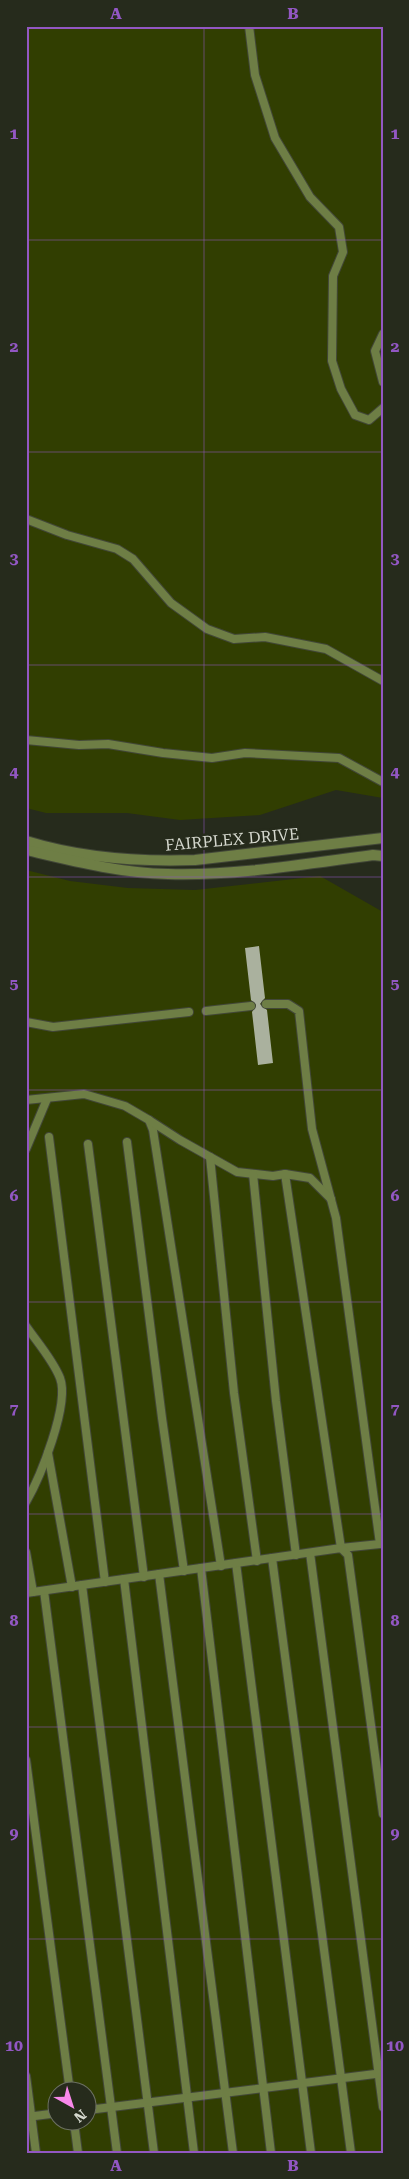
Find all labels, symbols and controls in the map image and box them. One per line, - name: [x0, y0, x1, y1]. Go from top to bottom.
- text: A: [110, 4, 122, 23]
- text: B: [287, 4, 299, 23]
- text: 1: [10, 124, 19, 143]
- text: 1: [391, 124, 400, 143]
- text: 2: [10, 337, 19, 356]
- text: 2: [391, 337, 400, 356]
- text: 3: [10, 549, 19, 568]
- text: 3: [391, 549, 400, 568]
- text: 4: [10, 762, 19, 781]
- text: 4: [391, 762, 400, 781]
- street label: FAIRPLEX DRIVE: [164, 824, 300, 855]
- text: 5: [10, 974, 19, 993]
- text: 5: [391, 974, 400, 993]
- text: 6: [10, 1186, 19, 1205]
- text: 6: [391, 1186, 400, 1205]
- text: 7: [10, 1399, 19, 1418]
- text: 7: [391, 1399, 400, 1418]
- text: 8: [10, 1611, 19, 1630]
- text: 8: [391, 1611, 400, 1630]
- text: 9: [10, 1824, 19, 1843]
- text: 9: [391, 1824, 400, 1843]
- text: 10: [5, 2036, 23, 2055]
- text: 10: [386, 2036, 404, 2055]
- north arrow: [48, 2082, 98, 2132]
- text: N: [71, 2106, 89, 2126]
- text: A: [110, 2156, 122, 2175]
- text: B: [287, 2156, 299, 2175]

